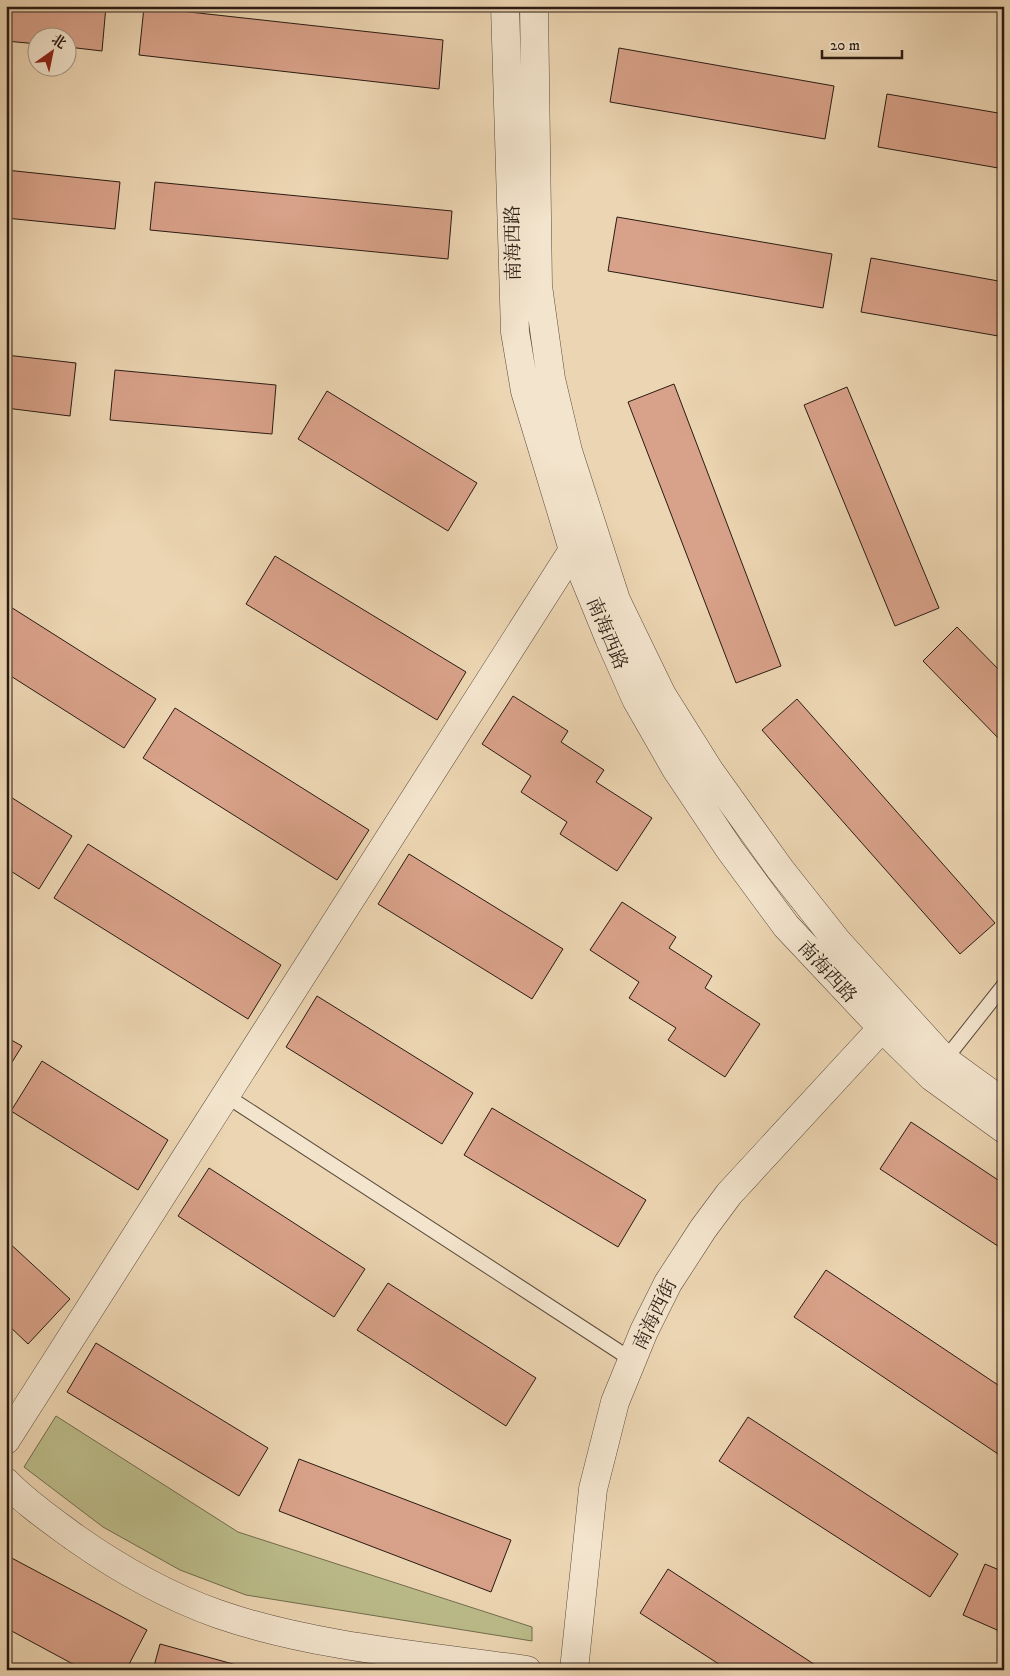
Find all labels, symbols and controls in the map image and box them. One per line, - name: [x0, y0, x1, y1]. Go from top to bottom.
- north arrow: [28, 28, 78, 78]
- scale bar: [822, 28, 902, 60]
- text: 北: [48, 31, 69, 53]
- text: 20 m: [830, 36, 860, 55]
- street label: 南海西路: [501, 205, 526, 281]
- street label: 南海西路: [581, 594, 632, 673]
- street label: 南海西路: [793, 936, 861, 1008]
- street label: 南海西街: [628, 1275, 682, 1354]

